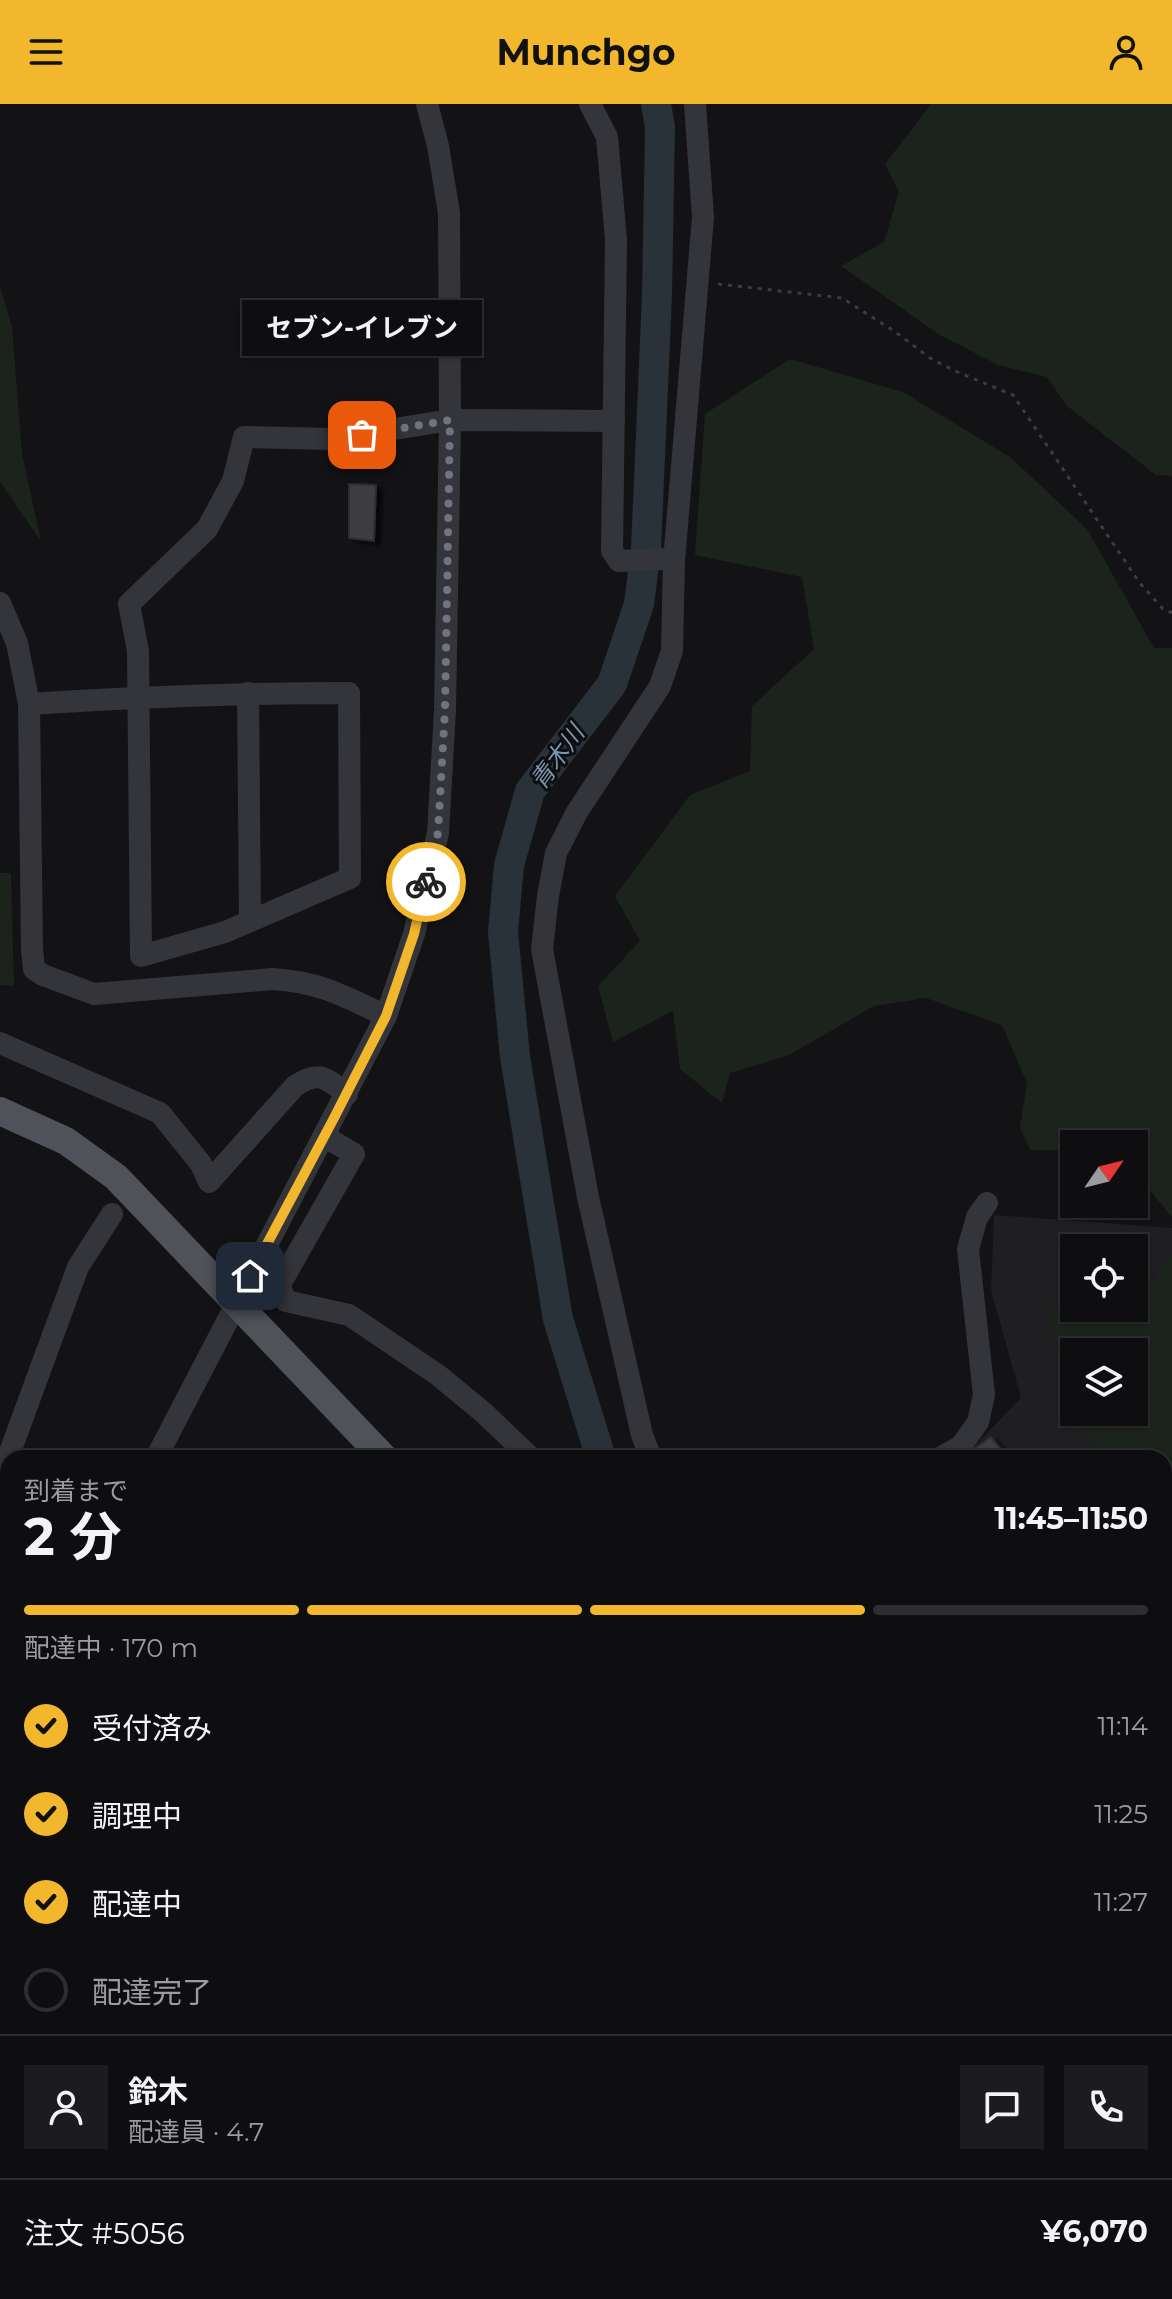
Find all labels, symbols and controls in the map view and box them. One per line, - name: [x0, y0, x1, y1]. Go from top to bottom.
- icon: menu: [24, 30, 68, 74]
- text: Munchgo: [496, 30, 676, 74]
- icon: person: [1104, 30, 1148, 74]
- callout: セブン-イレブン: [242, 299, 482, 355]
- text: セブン-イレブン: [266, 312, 458, 344]
- pin: [328, 401, 396, 469]
- icon: bag: [340, 413, 384, 457]
- water label: 青木川: [524, 717, 592, 795]
- courier: [386, 842, 466, 922]
- icon: bike: [404, 860, 448, 904]
- north arrow: [1060, 1130, 1148, 1218]
- map controls: [1060, 1130, 1148, 1426]
- button: locate: [1060, 1234, 1148, 1322]
- pin: [216, 1242, 284, 1310]
- icon: home: [228, 1254, 272, 1298]
- button: layers: [1060, 1338, 1148, 1426]
- text: 到着まで: [24, 1475, 128, 1507]
- text: 11:45–11:50: [994, 1500, 1148, 1537]
- text: 2 分: [24, 1505, 121, 1568]
- text: 配達中 · 170 m: [24, 1632, 198, 1664]
- icon: check: [24, 1704, 68, 1748]
- text: 受付済み: [92, 1710, 212, 1747]
- text: 11:14: [1097, 1710, 1148, 1742]
- icon: check: [24, 1792, 68, 1836]
- text: 調理中: [92, 1798, 182, 1835]
- text: 11:25: [1094, 1798, 1148, 1830]
- icon: check: [24, 1880, 68, 1924]
- text: 配達中: [92, 1886, 182, 1923]
- text: 11:27: [1094, 1886, 1148, 1918]
- text: 配達完了: [92, 1974, 212, 2011]
- button: person: [24, 2065, 108, 2149]
- button: chat: [960, 2065, 1044, 2149]
- button: phone: [1064, 2065, 1148, 2149]
- text: 鈴木: [128, 2073, 188, 2110]
- text: 配達員 · 4.7: [128, 2116, 264, 2148]
- text: ¥6,070: [1041, 2213, 1148, 2250]
- text: 注文 #5056: [24, 2215, 185, 2252]

